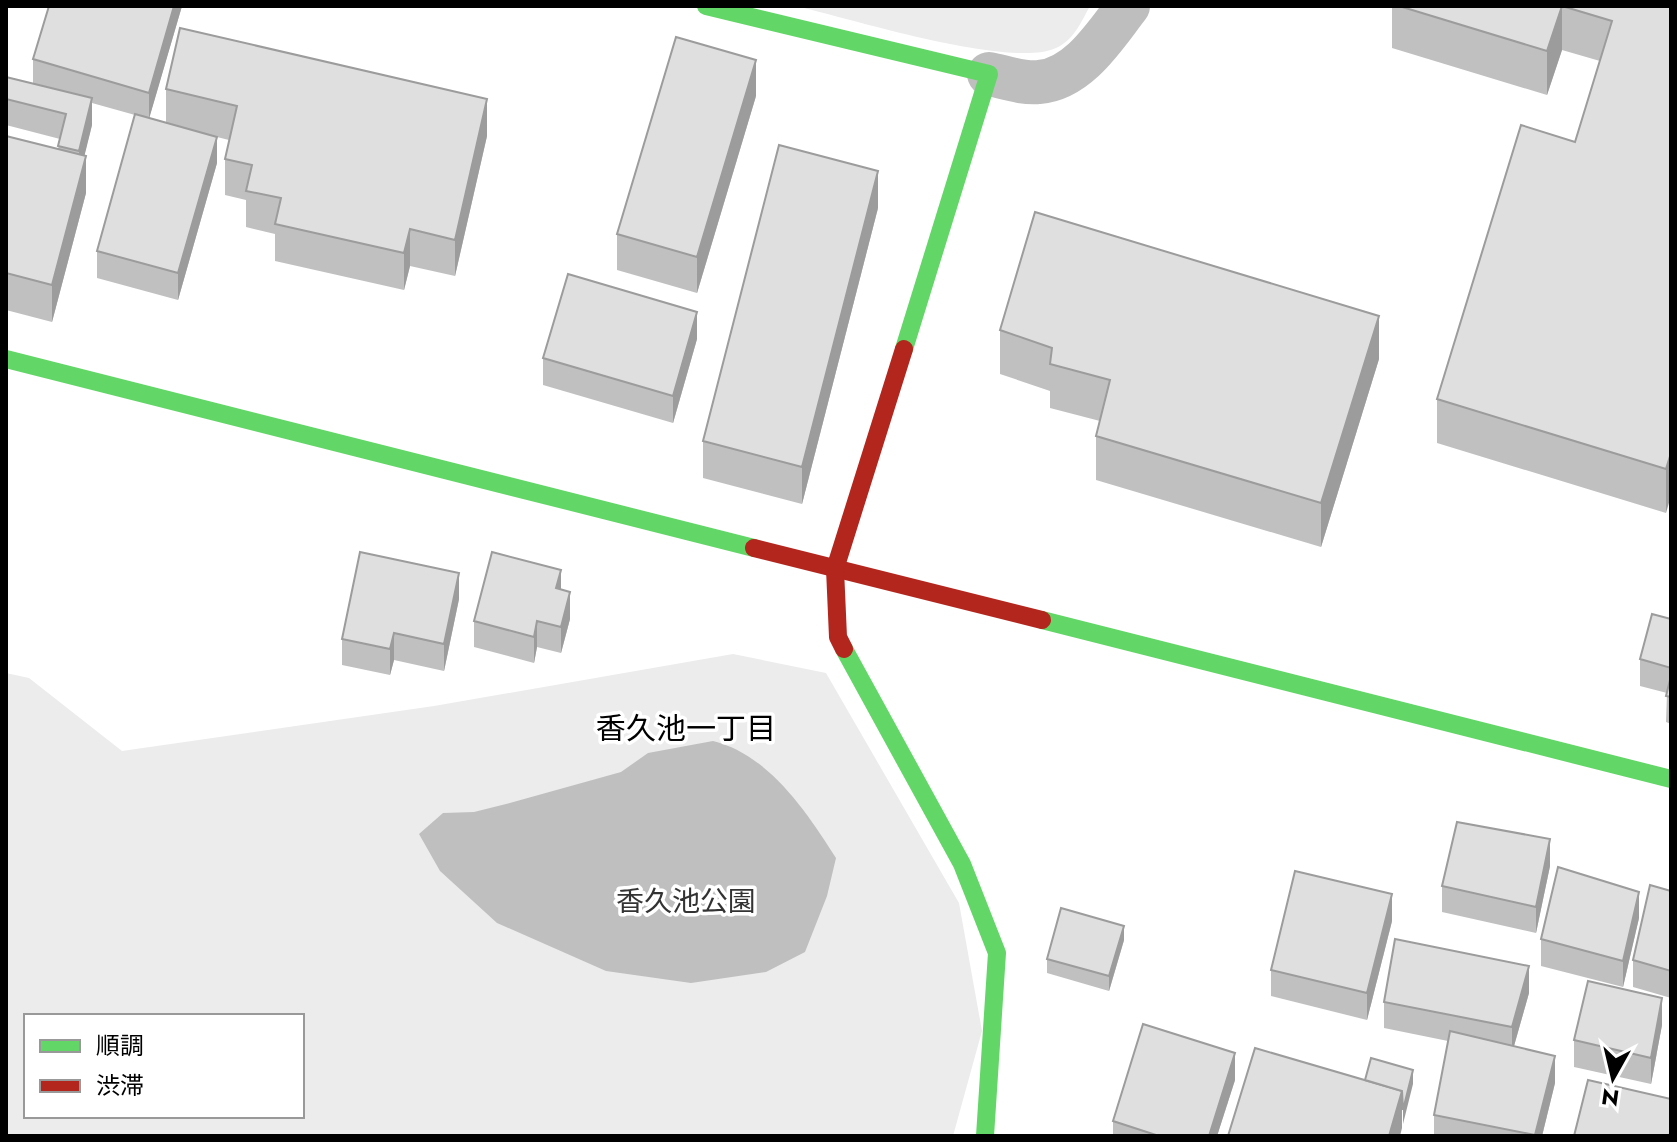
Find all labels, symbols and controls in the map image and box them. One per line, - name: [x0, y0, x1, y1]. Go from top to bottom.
- district label: 香久池一丁目: [596, 707, 776, 750]
- park label: 香久池公園: [616, 881, 756, 922]
- legend: [24, 1014, 304, 1118]
- text: 順調: [96, 1028, 144, 1063]
- north arrow: [1573, 1038, 1653, 1118]
- text: 渋滞: [96, 1068, 144, 1103]
- text: N: [1599, 1081, 1621, 1115]

